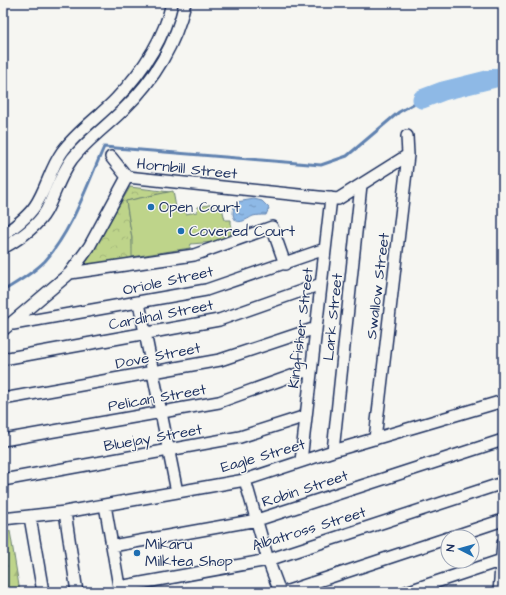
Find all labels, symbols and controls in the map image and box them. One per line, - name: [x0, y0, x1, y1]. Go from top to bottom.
- street label: Hornbill Street: [136, 153, 238, 185]
- place label: Open Court: [159, 197, 240, 218]
- marker: Open Court: [146, 202, 156, 212]
- place label: Covered Court: [189, 221, 295, 242]
- marker: Covered Court: [176, 226, 186, 236]
- street label: Swallow Street: [361, 232, 395, 340]
- street label: Oriole Street: [121, 261, 215, 301]
- street label: Kingfisher Street: [283, 266, 320, 390]
- street label: Lark Street: [318, 272, 348, 362]
- street label: Cardinal Street: [107, 295, 215, 335]
- street label: Dove Street: [114, 337, 202, 375]
- street label: Pelican Street: [106, 379, 208, 417]
- street label: Bluejay Street: [102, 419, 204, 458]
- street label: Eagle Street: [218, 434, 308, 479]
- street label: Robin Street: [259, 465, 351, 513]
- street label: Albatross Street: [249, 502, 369, 556]
- north arrow: [440, 529, 480, 569]
- place label: Mikaru Milktea Shop: [145, 534, 233, 572]
- text: N: [443, 544, 458, 552]
- marker: Mikaru Milktea Shop: [132, 548, 142, 558]

